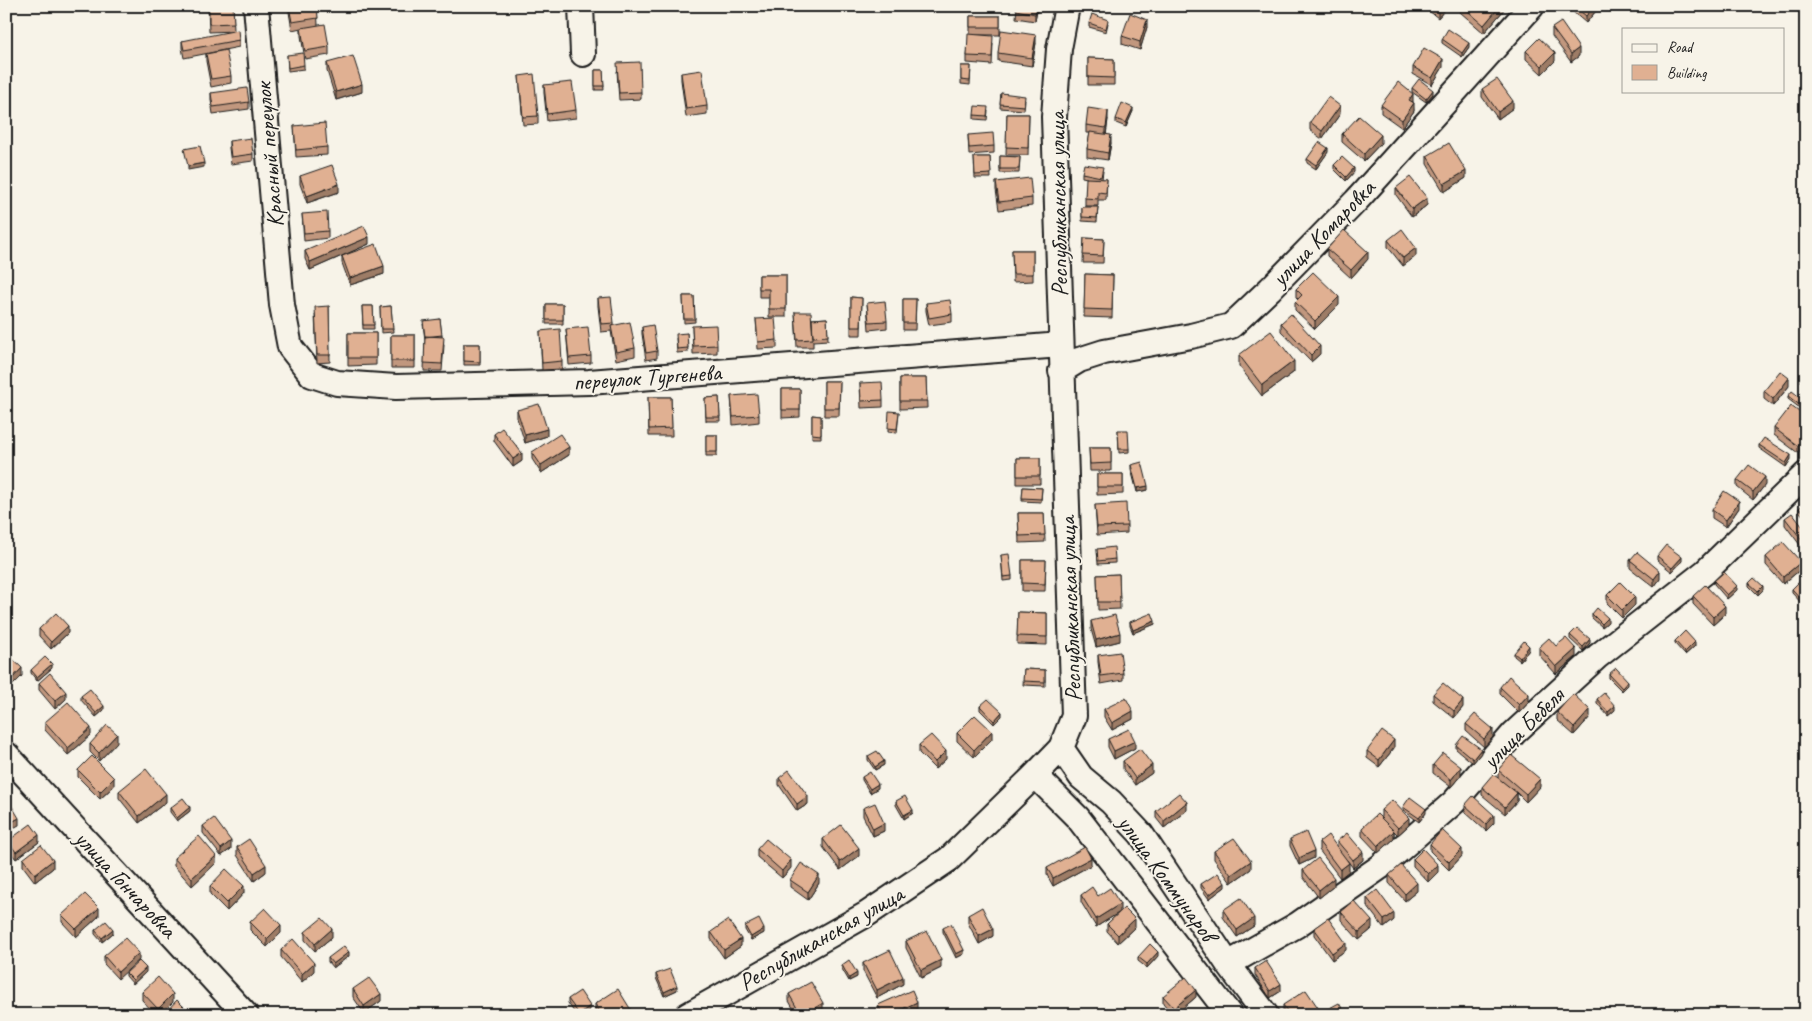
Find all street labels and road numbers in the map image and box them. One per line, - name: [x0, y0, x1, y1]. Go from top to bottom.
- street label: Красный переулок: [248, 79, 290, 229]
- street label: Республиканская улица: [1041, 109, 1075, 297]
- street label: улица Комаровка: [1263, 172, 1382, 294]
- street label: переулок Тургенева: [572, 357, 723, 397]
- street label: Республиканская улица: [1052, 514, 1088, 702]
- street label: улица Бебеля: [1474, 680, 1571, 777]
- street label: улица Коммунаров: [1110, 807, 1226, 952]
- street label: улица Гончаровка: [67, 822, 185, 945]
- street label: Республиканская улица: [733, 878, 911, 997]

